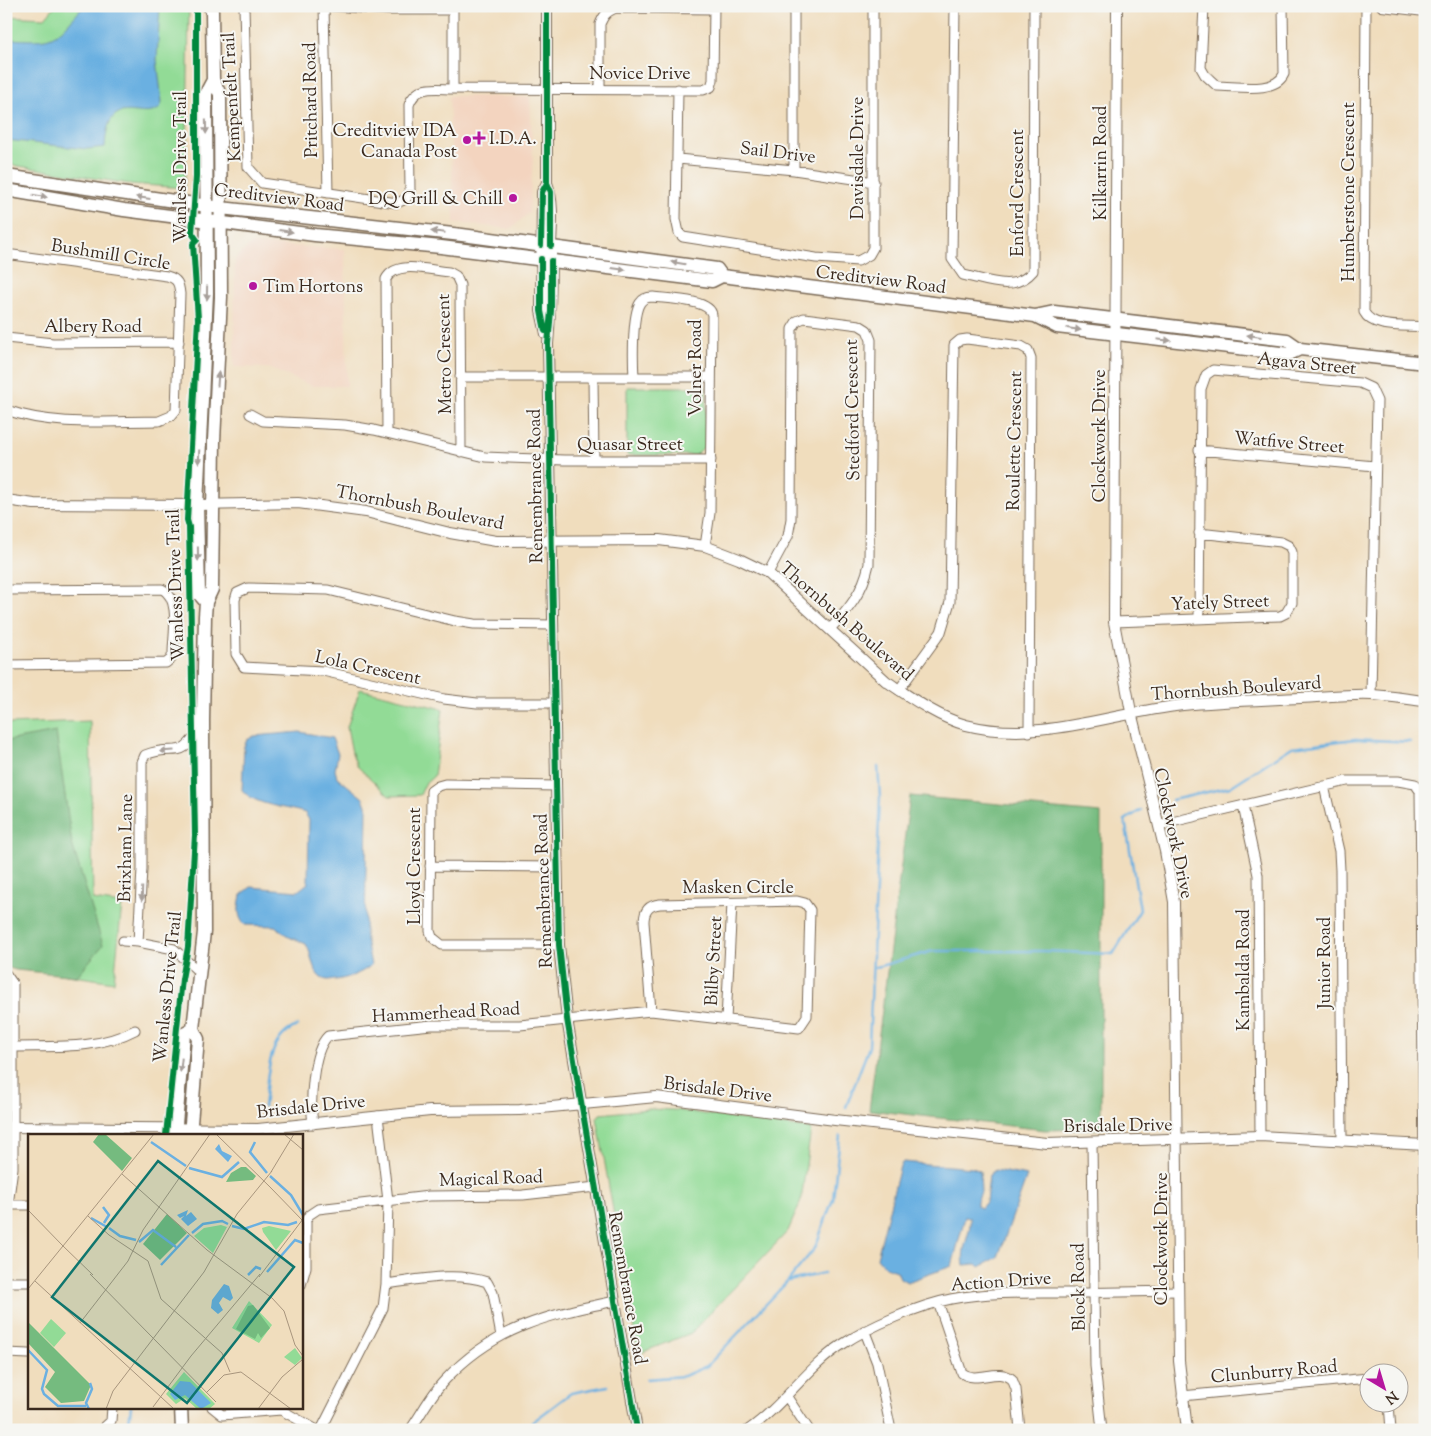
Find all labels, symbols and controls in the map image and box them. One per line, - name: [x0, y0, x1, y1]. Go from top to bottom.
- street label: Kempenfelt Trail: [217, 32, 249, 162]
- street label: Pritchard Road: [298, 42, 326, 158]
- street label: Novice Drive: [589, 62, 691, 88]
- street label: Wanless Drive Trail: [169, 91, 195, 243]
- street label: Davisdale Drive: [846, 97, 872, 219]
- street label: Humberstone Crescent: [1337, 102, 1363, 282]
- street label: Kilkarrin Road: [1089, 106, 1115, 220]
- one-way arrow: [202, 119, 210, 135]
- place label: Creditview IDA Canada Post: [333, 119, 457, 166]
- place label: I.D.A.: [489, 127, 537, 153]
- street label: Enford Crescent: [1006, 129, 1032, 257]
- marker: I.D.A.: [473, 132, 485, 144]
- marker: Creditview IDA Canada Post: [461, 134, 473, 146]
- street label: Sail Drive: [738, 136, 817, 172]
- street label: Creditview Road: [212, 178, 345, 220]
- place label: DQ Grill & Chill: [368, 187, 503, 213]
- one-way arrow: [33, 192, 49, 200]
- marker: DQ Grill & Chill: [507, 192, 519, 204]
- one-way arrow: [134, 194, 150, 202]
- one-way arrow: [278, 227, 294, 235]
- one-way arrow: [430, 228, 446, 236]
- street label: Bushmill Circle: [49, 234, 172, 278]
- one-way arrow: [670, 258, 686, 266]
- street label: Creditview Road: [814, 260, 947, 302]
- one-way arrow: [611, 265, 627, 273]
- place label: Tim Hortons: [263, 275, 363, 301]
- marker: Tim Hortons: [247, 280, 259, 292]
- one-way arrow: [203, 285, 211, 301]
- street label: Metro Crescent: [432, 293, 460, 415]
- street label: Albery Road: [44, 315, 142, 341]
- street label: Volner Road: [684, 319, 710, 417]
- one-way arrow: [1066, 325, 1082, 333]
- one-way arrow: [1246, 332, 1262, 340]
- one-way arrow: [1156, 337, 1172, 345]
- street label: Stedford Crescent: [840, 339, 868, 481]
- street label: Agava Street: [1256, 347, 1357, 383]
- street label: Clockwork Drive: [1088, 369, 1114, 503]
- one-way arrow: [214, 371, 222, 387]
- street label: Roulette Crescent: [1002, 371, 1030, 511]
- street label: Remembrance Road: [523, 408, 551, 564]
- street label: Watfive Street: [1233, 426, 1345, 462]
- street label: Quasar Street: [577, 433, 683, 459]
- one-way arrow: [195, 449, 203, 465]
- street label: Thornbush Boulevard: [333, 480, 506, 538]
- street label: Wanless Drive Trail: [161, 508, 193, 662]
- one-way arrow: [194, 546, 202, 562]
- street label: Thornbush Boulevard: [773, 557, 919, 688]
- street label: Yately Street: [1171, 589, 1270, 619]
- street label: Lola Crescent: [312, 645, 423, 693]
- street label: Thornbush Boulevard: [1150, 671, 1322, 709]
- one-way arrow: [159, 748, 175, 756]
- street label: Clockwork Drive: [1145, 766, 1199, 901]
- street label: Brixham Lane: [113, 793, 141, 903]
- street label: Lloyd Crescent: [403, 807, 429, 925]
- street label: Remembrance Road: [529, 813, 561, 969]
- street label: Masken Circle: [682, 876, 794, 902]
- one-way arrow: [137, 886, 145, 902]
- street label: Kambalda Road: [1232, 909, 1258, 1031]
- street label: Wanless Drive Trail: [148, 910, 190, 1064]
- street label: Bilby Street: [700, 915, 730, 1007]
- street label: Junior Road: [1313, 917, 1339, 1010]
- street label: Hammerhead Road: [371, 997, 521, 1031]
- one-way arrow: [177, 1057, 185, 1073]
- street label: Brisdale Drive: [662, 1071, 773, 1111]
- street label: Brisdale Drive: [256, 1089, 367, 1127]
- street label: Brisdale Drive: [1063, 1113, 1173, 1141]
- inset map: [28, 1134, 302, 1408]
- street label: Magical Road: [439, 1165, 544, 1195]
- street label: Clockwork Drive: [1150, 1172, 1176, 1306]
- street label: Remembrance Road: [600, 1210, 652, 1367]
- street label: Block Road: [1066, 1243, 1094, 1331]
- street label: Action Drive: [950, 1267, 1052, 1299]
- street label: Clunburry Road: [1210, 1354, 1339, 1391]
- north arrow: [1358, 1364, 1408, 1414]
- text: N: [1380, 1385, 1401, 1408]

